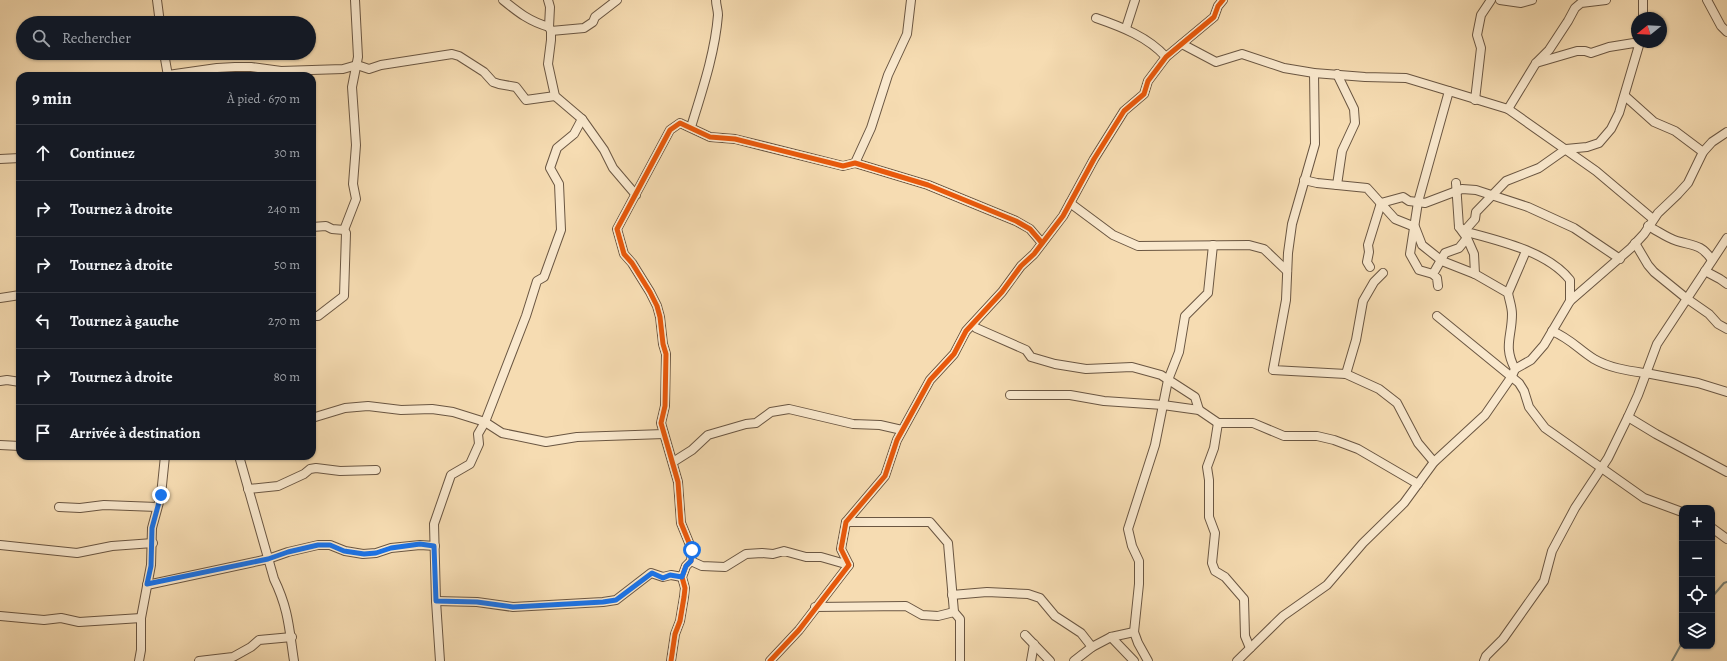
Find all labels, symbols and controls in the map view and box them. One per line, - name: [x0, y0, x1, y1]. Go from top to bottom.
- north arrow: [1631, 12, 1667, 48]
- search box: [16, 16, 316, 60]
- icon: search: [30, 27, 52, 49]
- text: Rechercher: [62, 28, 131, 48]
- text: 9 min: [32, 87, 72, 110]
- text: À pied · 670 m: [227, 90, 300, 107]
- icon: ahead: [32, 142, 54, 164]
- text: Continuez: [70, 143, 135, 163]
- text: 30 m: [274, 144, 300, 161]
- icon: right: [32, 198, 54, 220]
- text: Tournez à droite: [70, 199, 173, 219]
- text: 240 m: [268, 200, 300, 217]
- icon: right: [32, 254, 54, 276]
- text: Tournez à droite: [70, 255, 173, 275]
- text: 50 m: [274, 256, 300, 273]
- icon: left: [32, 310, 54, 332]
- text: Tournez à gauche: [70, 311, 179, 331]
- text: 270 m: [268, 312, 300, 329]
- icon: right: [32, 366, 54, 388]
- text: Tournez à droite: [70, 367, 173, 387]
- text: 80 m: [273, 368, 300, 385]
- icon: arrive: [32, 422, 54, 444]
- text: Arrivée à destination: [70, 423, 201, 443]
- route end: [152, 486, 170, 504]
- map controls: [1679, 505, 1715, 649]
- button: +: [1679, 505, 1715, 541]
- route start: [683, 541, 701, 559]
- button: −: [1679, 541, 1715, 577]
- button: locate: [1679, 577, 1715, 613]
- button: layers: [1679, 613, 1715, 649]

